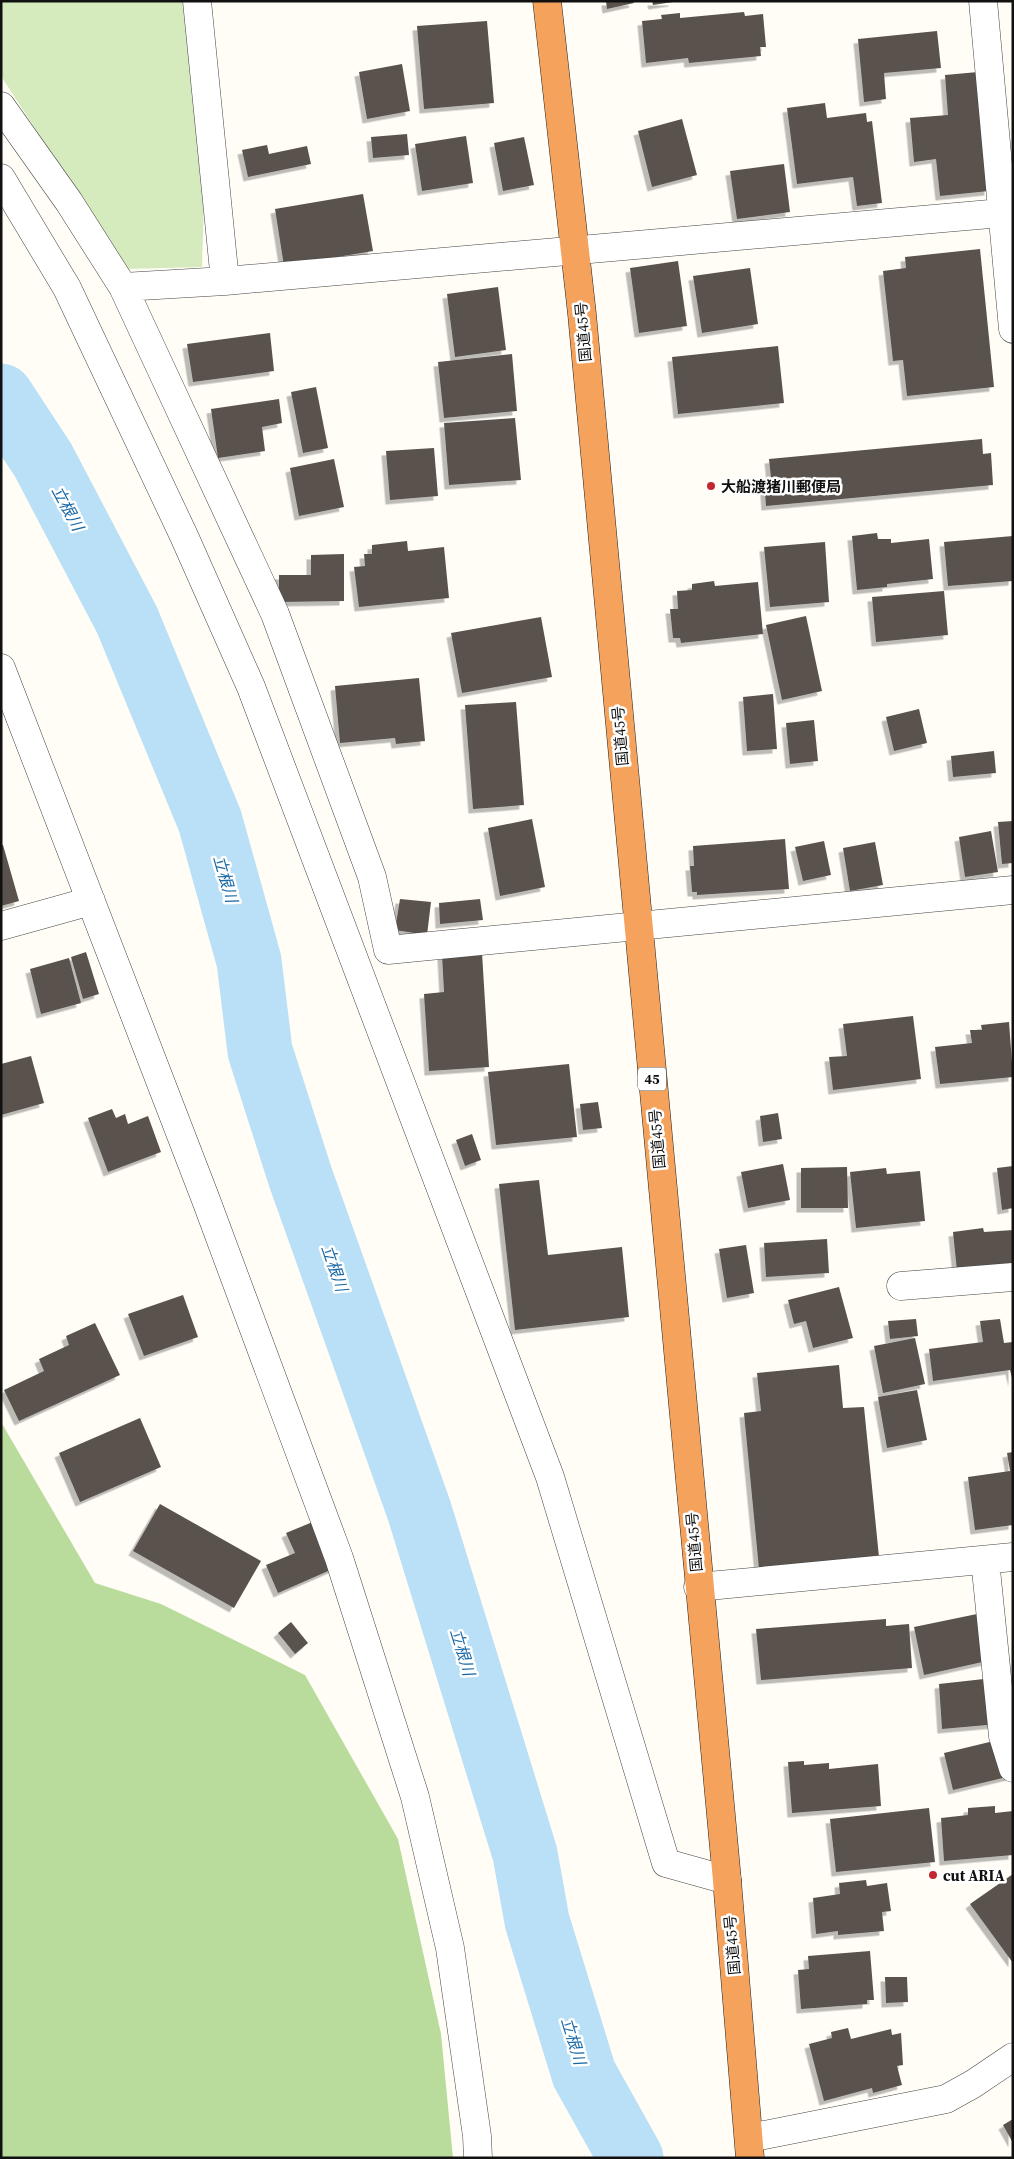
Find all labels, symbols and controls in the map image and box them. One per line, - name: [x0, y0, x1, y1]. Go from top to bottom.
- street label: 国道45号: [570, 301, 596, 363]
- place label: 大船渡猪川郵便局: [721, 476, 841, 497]
- marker: 大船渡猪川郵便局: [705, 480, 717, 492]
- water label: 立根川: [47, 482, 90, 536]
- street label: 国道45号: [607, 705, 633, 767]
- water label: 立根川: [209, 853, 244, 907]
- road number: 45: [638, 1068, 666, 1090]
- street label: 国道45号: [644, 1108, 670, 1170]
- water label: 立根川: [317, 1242, 354, 1296]
- street label: 国道45号: [681, 1511, 707, 1573]
- water label: 立根川: [445, 1626, 481, 1680]
- place label: cut ARIA: [943, 1865, 1005, 1886]
- marker: cut ARIA: [927, 1869, 939, 1881]
- street label: 国道45号: [719, 1914, 745, 1976]
- water label: 立根川: [556, 2015, 592, 2069]

